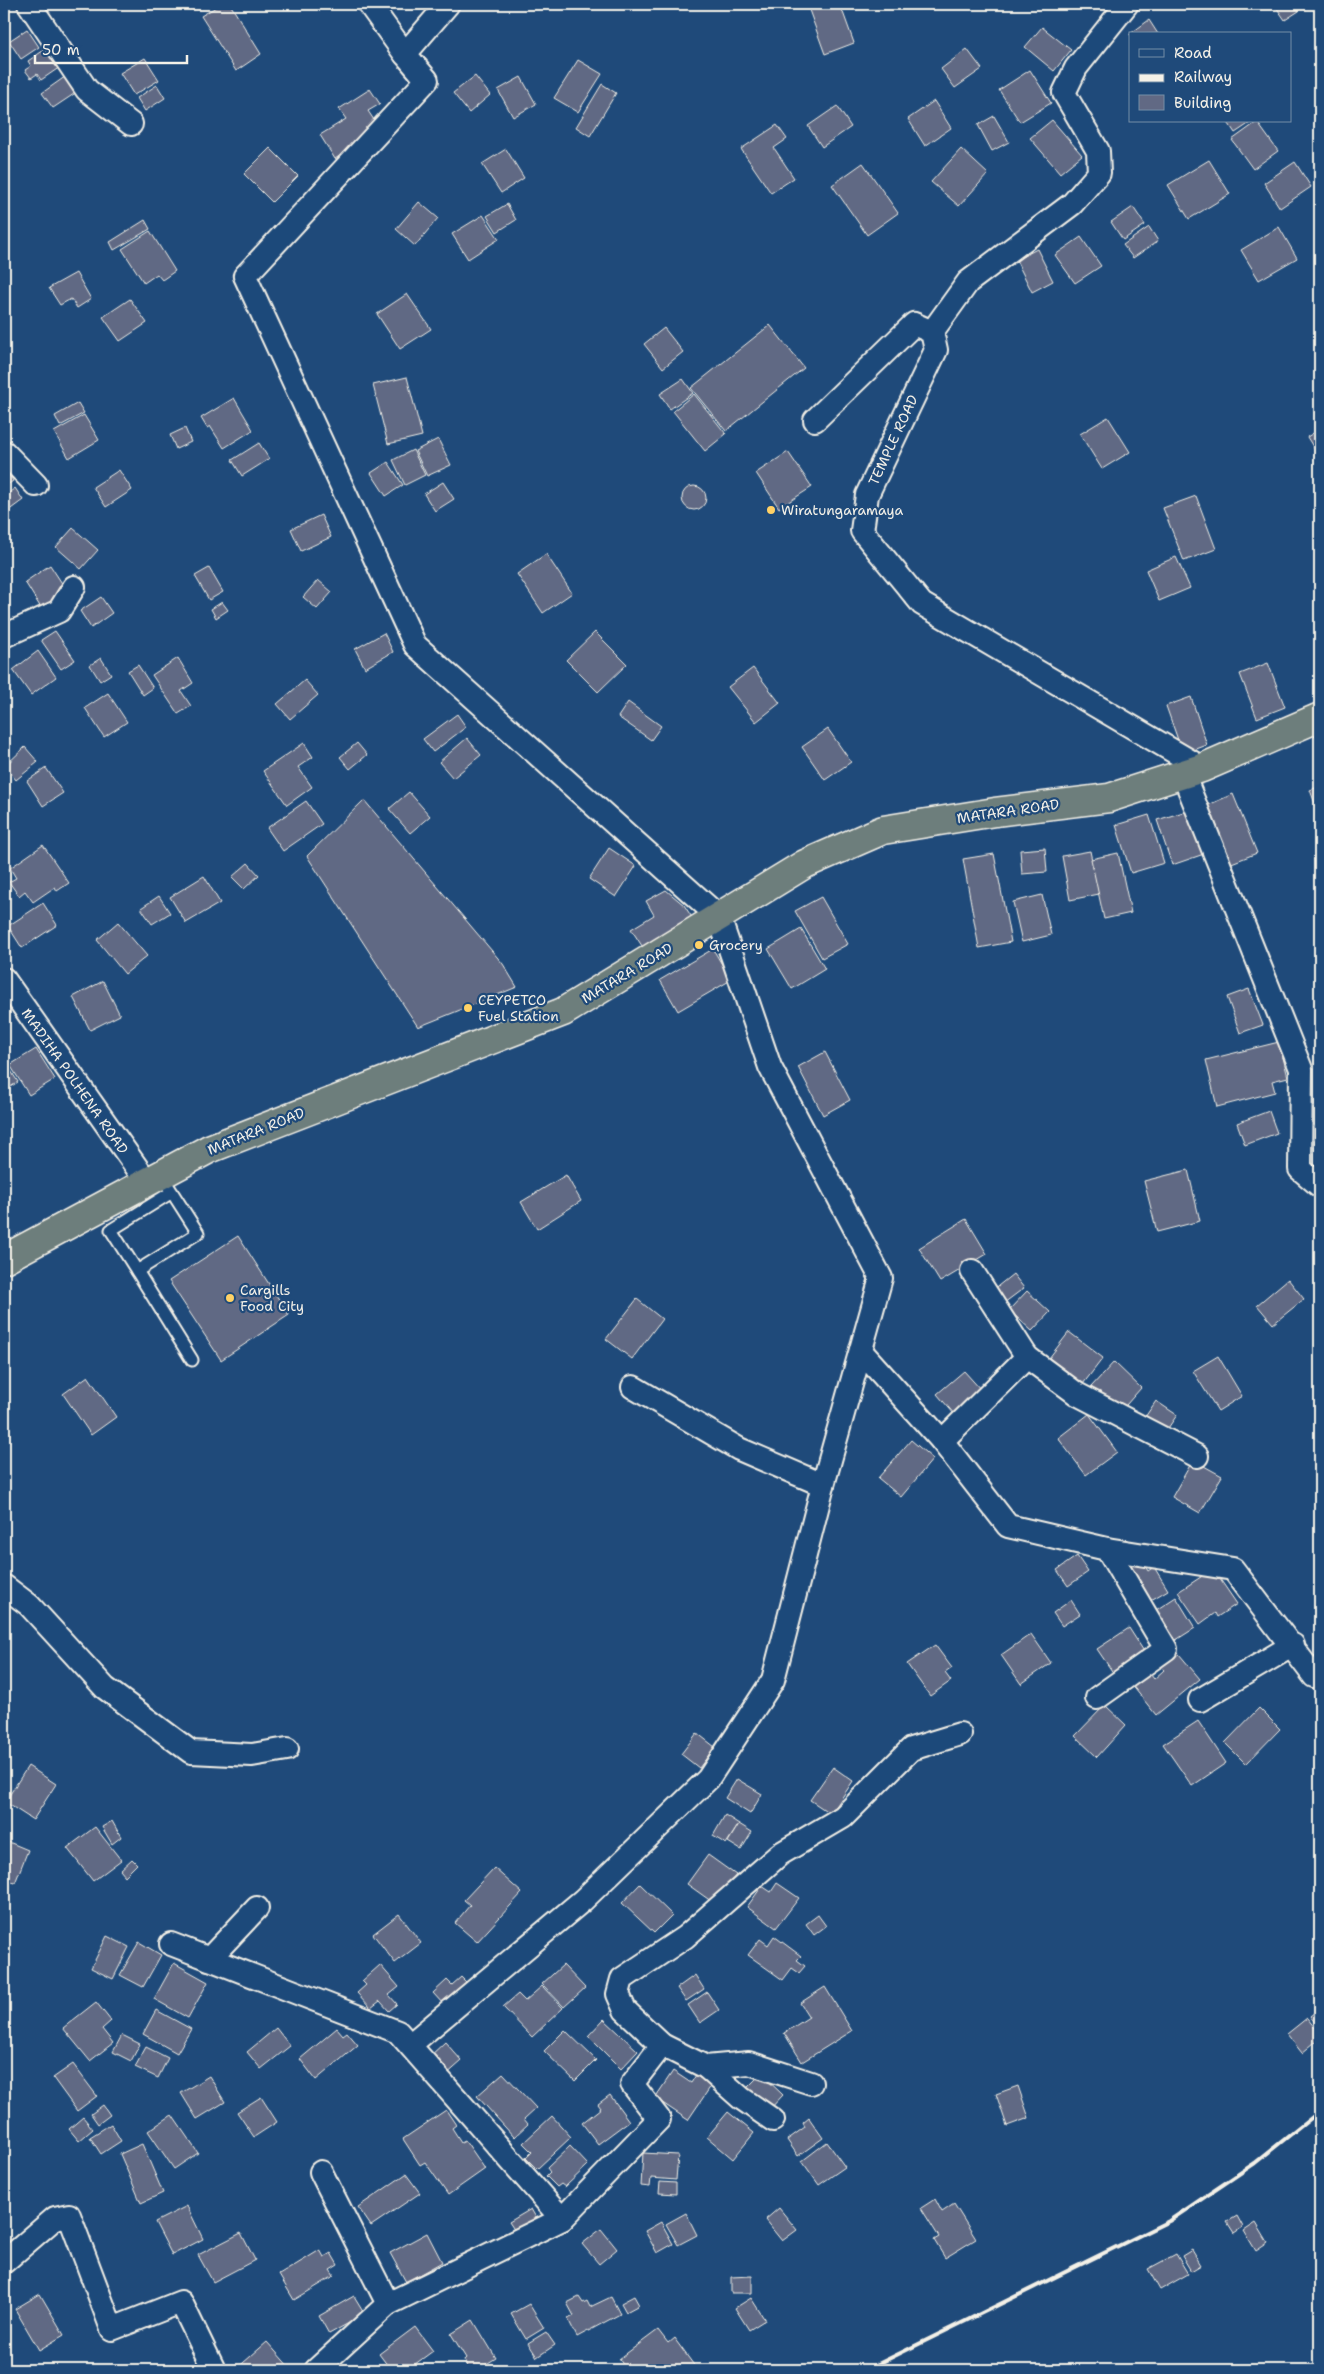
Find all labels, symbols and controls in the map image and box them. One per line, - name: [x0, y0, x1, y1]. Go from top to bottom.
- scale bar: [35, 32, 188, 64]
- legend: [1129, 32, 1292, 122]
- text: 50 m: [42, 40, 80, 60]
- text: Road: [1174, 43, 1212, 63]
- text: Railway: [1174, 67, 1232, 87]
- text: Building: [1174, 93, 1231, 113]
- street label: TEMPLE ROAD: [864, 392, 922, 488]
- place label: Wiratungaramaya: [781, 501, 904, 519]
- marker: Wiratungaramaya: [765, 504, 777, 516]
- street label: MATARA ROAD: [956, 795, 1060, 827]
- place label: Grocery: [709, 936, 763, 954]
- street label: MATARA ROAD: [578, 939, 676, 1007]
- marker: Grocery: [693, 939, 705, 951]
- place label: CEYPETCO Fuel Station: [478, 991, 559, 1025]
- marker: CEYPETCO Fuel Station: [462, 1002, 474, 1014]
- street label: MADIHA POLHENA ROAD: [18, 1005, 132, 1157]
- street label: MATARA ROAD: [205, 1103, 307, 1159]
- place label: Cargills Food City: [240, 1281, 304, 1315]
- marker: Cargills Food City: [224, 1292, 236, 1304]

